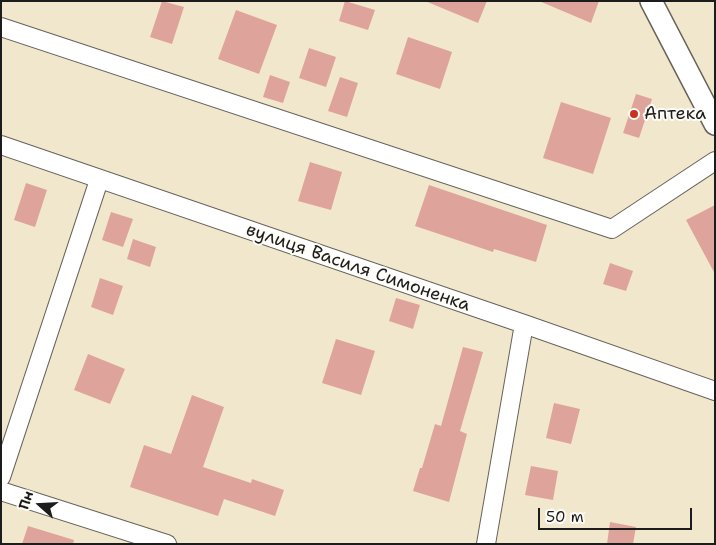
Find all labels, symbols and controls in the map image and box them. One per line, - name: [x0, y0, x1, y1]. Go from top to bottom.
- place label: Аптека: [644, 103, 706, 125]
- marker: Аптека: [628, 108, 640, 120]
- street label: вулиця Василя Симоненка: [243, 219, 473, 317]
- north arrow: [15, 480, 65, 530]
- text: Пн: [14, 488, 37, 512]
- scale bar: [541, 498, 695, 530]
- text: 50 m: [546, 507, 584, 527]

